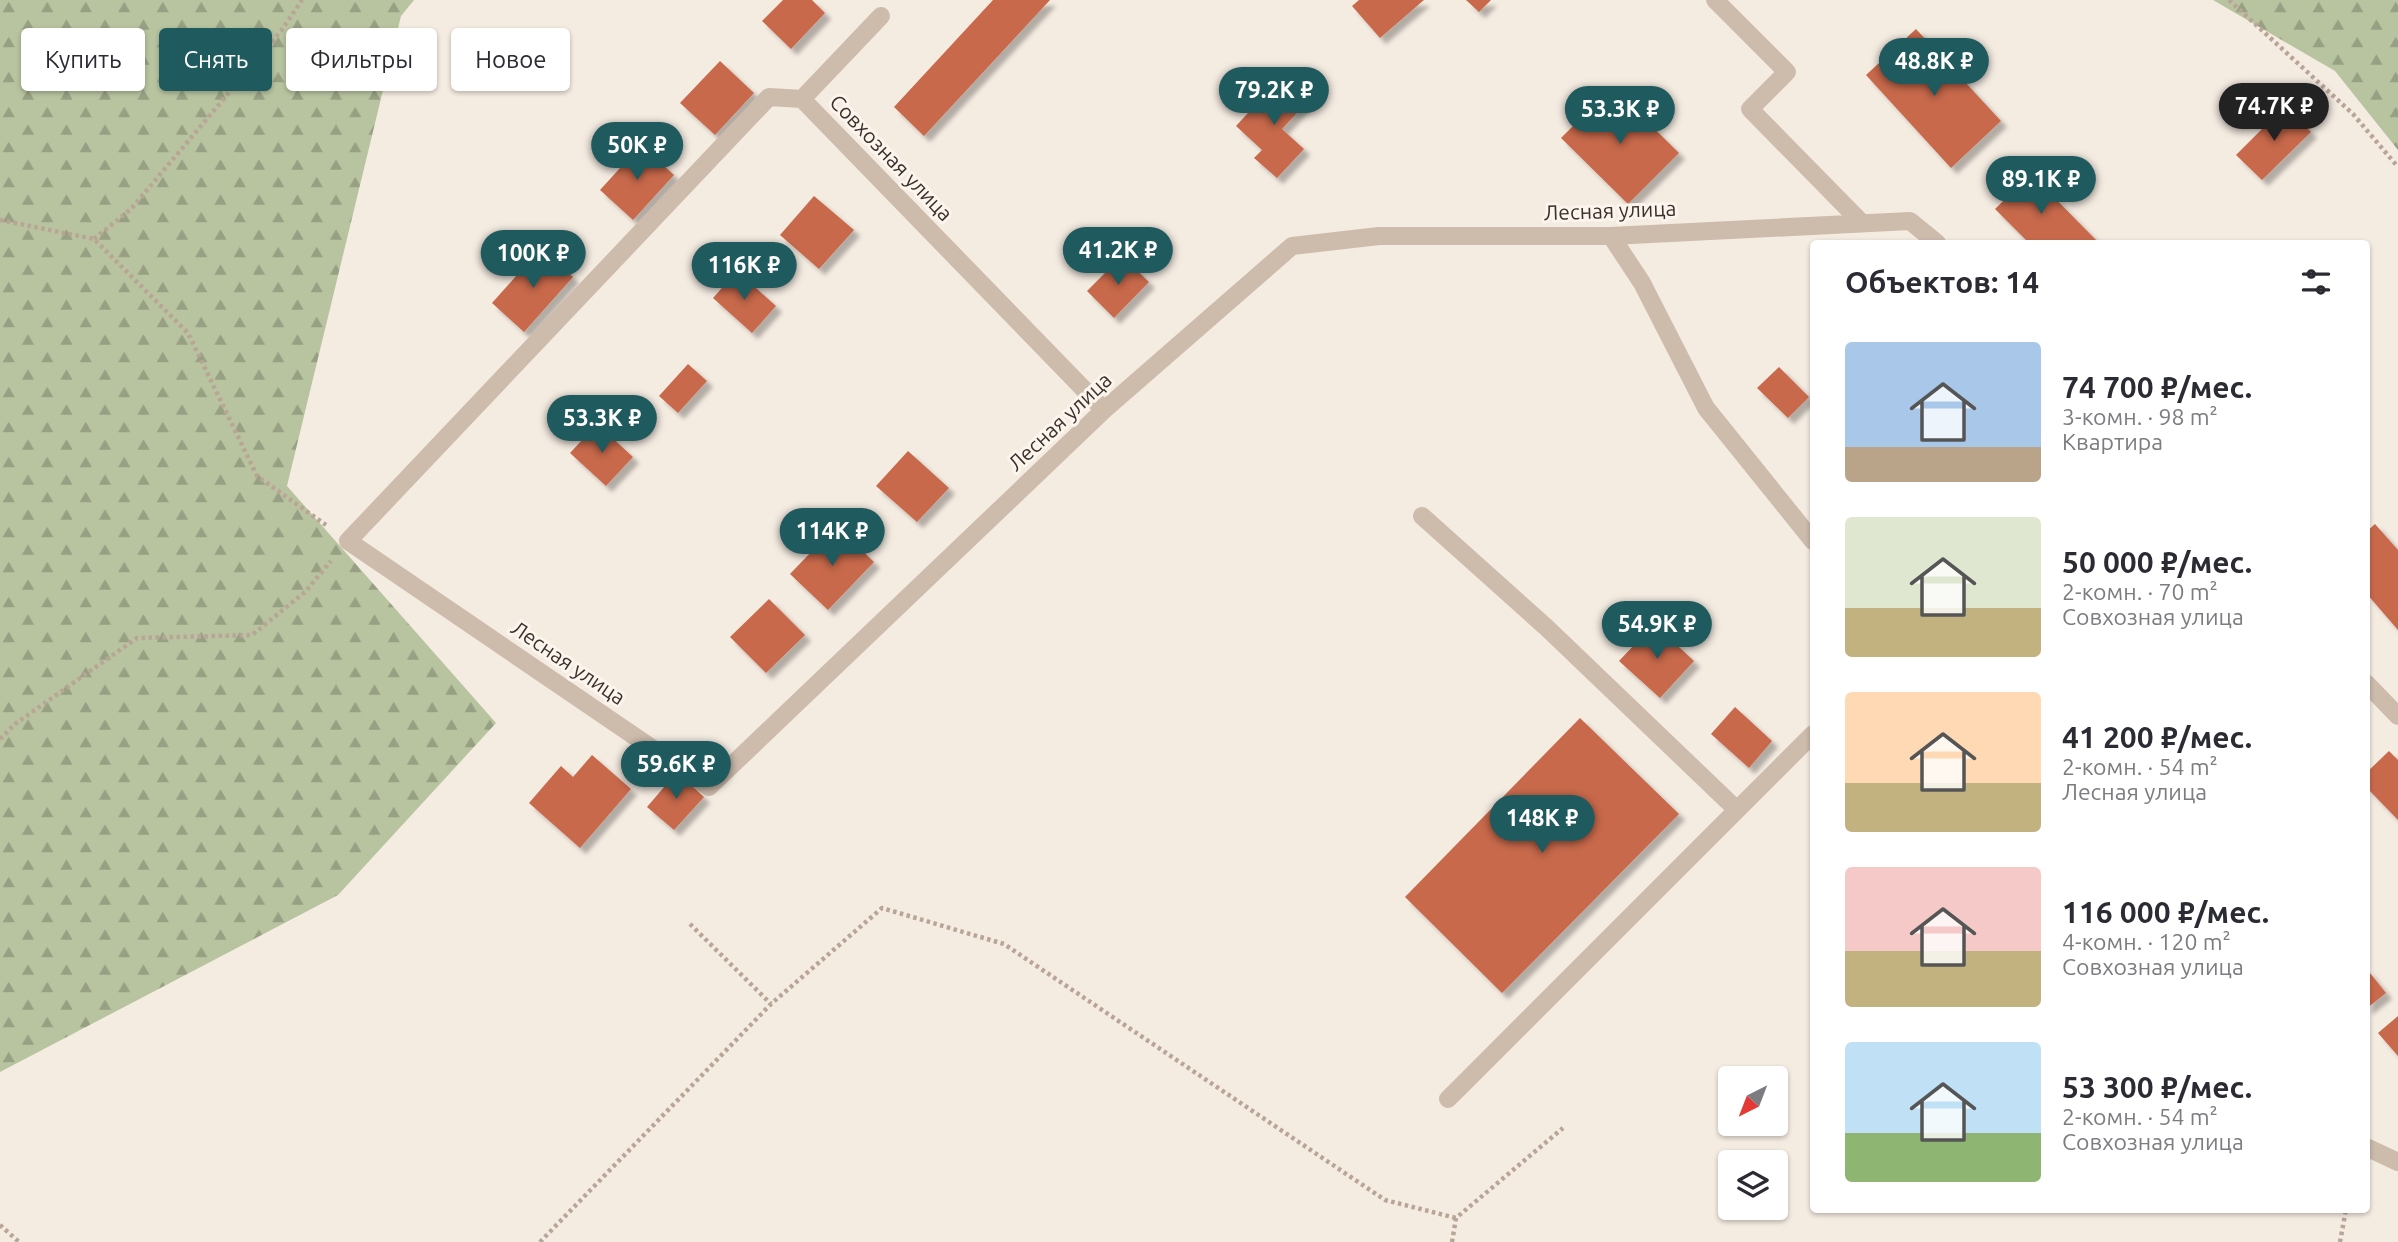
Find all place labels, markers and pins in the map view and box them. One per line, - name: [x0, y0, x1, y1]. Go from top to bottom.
- pin: 48.8K ₽: [1869, 38, 1999, 98]
- pin: 79.2K ₽: [1209, 68, 1339, 127]
- pin: 74.7K ₽: [2209, 83, 2339, 143]
- pin: 53.3K ₽: [1555, 86, 1685, 146]
- pin: 50K ₽: [588, 122, 686, 182]
- pin: 89.1K ₽: [1976, 156, 2106, 216]
- pin: 41.2K ₽: [1053, 228, 1183, 287]
- pin: 100K ₽: [476, 230, 590, 290]
- pin: 116K ₽: [687, 243, 801, 302]
- pin: 53.3K ₽: [537, 396, 667, 455]
- pin: 114K ₽: [775, 508, 889, 568]
- pin: 54.9K ₽: [1592, 602, 1722, 661]
- pin: 59.6K ₽: [611, 742, 741, 801]
- pin: 148K ₽: [1485, 796, 1599, 855]

